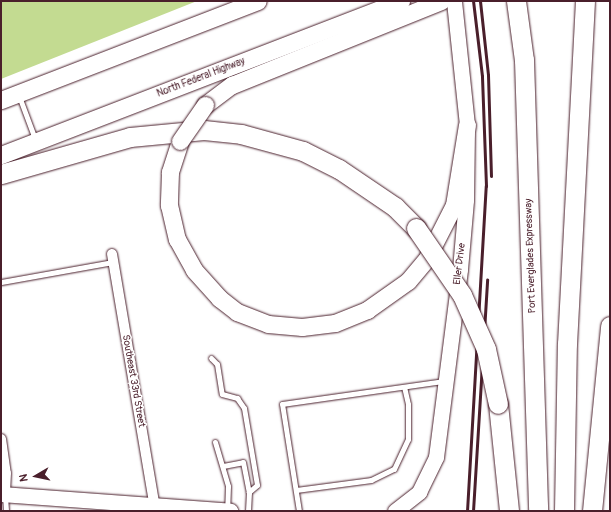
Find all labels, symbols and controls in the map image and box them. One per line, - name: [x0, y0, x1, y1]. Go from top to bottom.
- street label: North Federal Highway: [155, 56, 247, 100]
- street label: Port Everglades Expressway: [523, 198, 539, 314]
- street label: Eller Drive: [451, 242, 469, 286]
- street label: Southeast 33rd Street: [119, 334, 147, 428]
- north arrow: [16, 456, 56, 496]
- text: N: [17, 473, 31, 483]

